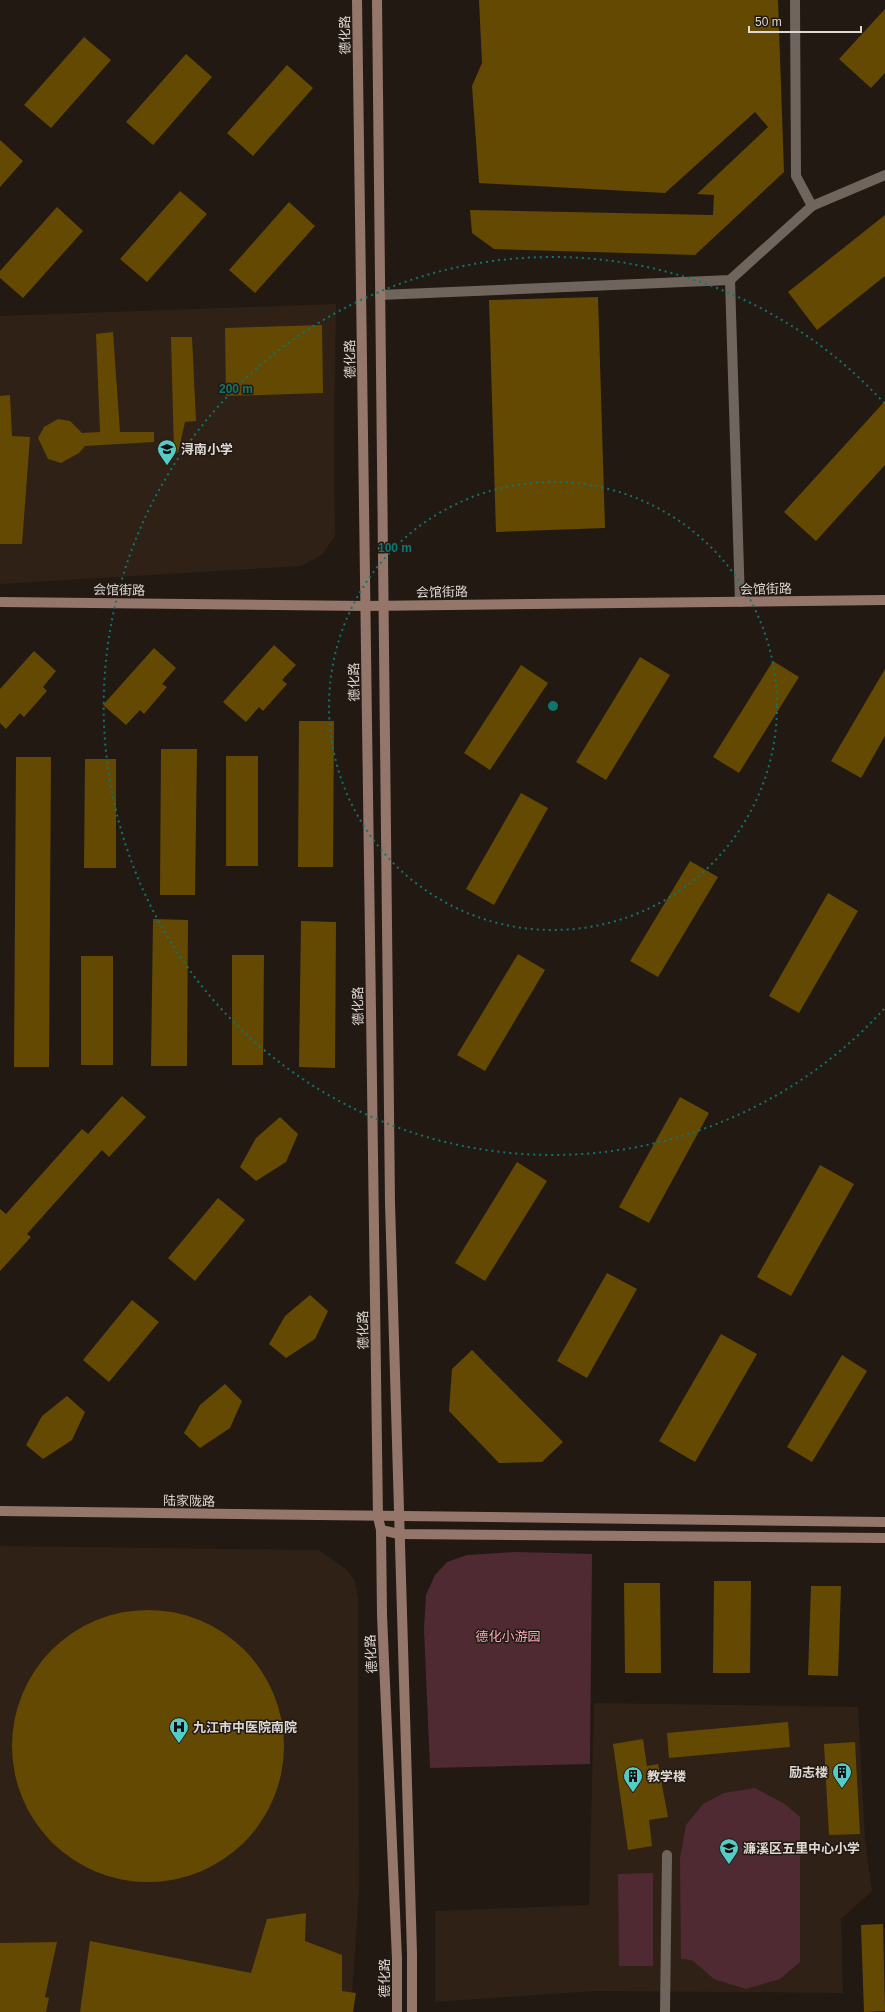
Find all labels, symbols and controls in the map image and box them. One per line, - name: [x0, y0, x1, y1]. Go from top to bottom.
- scale bar: [749, 8, 861, 34]
- street label: 德化路: [337, 15, 353, 55]
- text: 50 m: [755, 15, 782, 29]
- street label: 德化路: [342, 339, 358, 379]
- text: 200 m: [219, 382, 253, 396]
- school or university icon: 浔南小学: [156, 438, 178, 466]
- place label: 浔南小学: [181, 442, 233, 457]
- text: 100 m: [378, 541, 412, 555]
- street label: 会馆街路: [740, 581, 792, 597]
- street label: 会馆街路: [93, 582, 145, 598]
- street label: 会馆街路: [416, 584, 468, 600]
- street label: 德化路: [346, 662, 362, 702]
- centre of rings: [546, 699, 560, 713]
- street label: 德化路: [350, 986, 366, 1026]
- street label: 德化路: [355, 1310, 371, 1350]
- street label: 陆家陇路: [163, 1493, 215, 1509]
- park label: 德化小游园: [475, 1629, 541, 1644]
- street label: 德化路: [362, 1634, 380, 1674]
- hospital icon: 九江市中医院南院: [168, 1716, 190, 1744]
- place label: 九江市中医院南院: [193, 1720, 297, 1735]
- building icon: 励志楼: [831, 1761, 853, 1789]
- building icon: 教学楼: [622, 1765, 644, 1793]
- place label: 励志楼: [789, 1765, 828, 1780]
- place label: 教学楼: [647, 1769, 686, 1784]
- school or university icon: 濂溪区五里中心小学: [718, 1837, 740, 1865]
- place label: 濂溪区五里中心小学: [743, 1841, 860, 1856]
- street label: 德化路: [377, 1958, 392, 1998]

